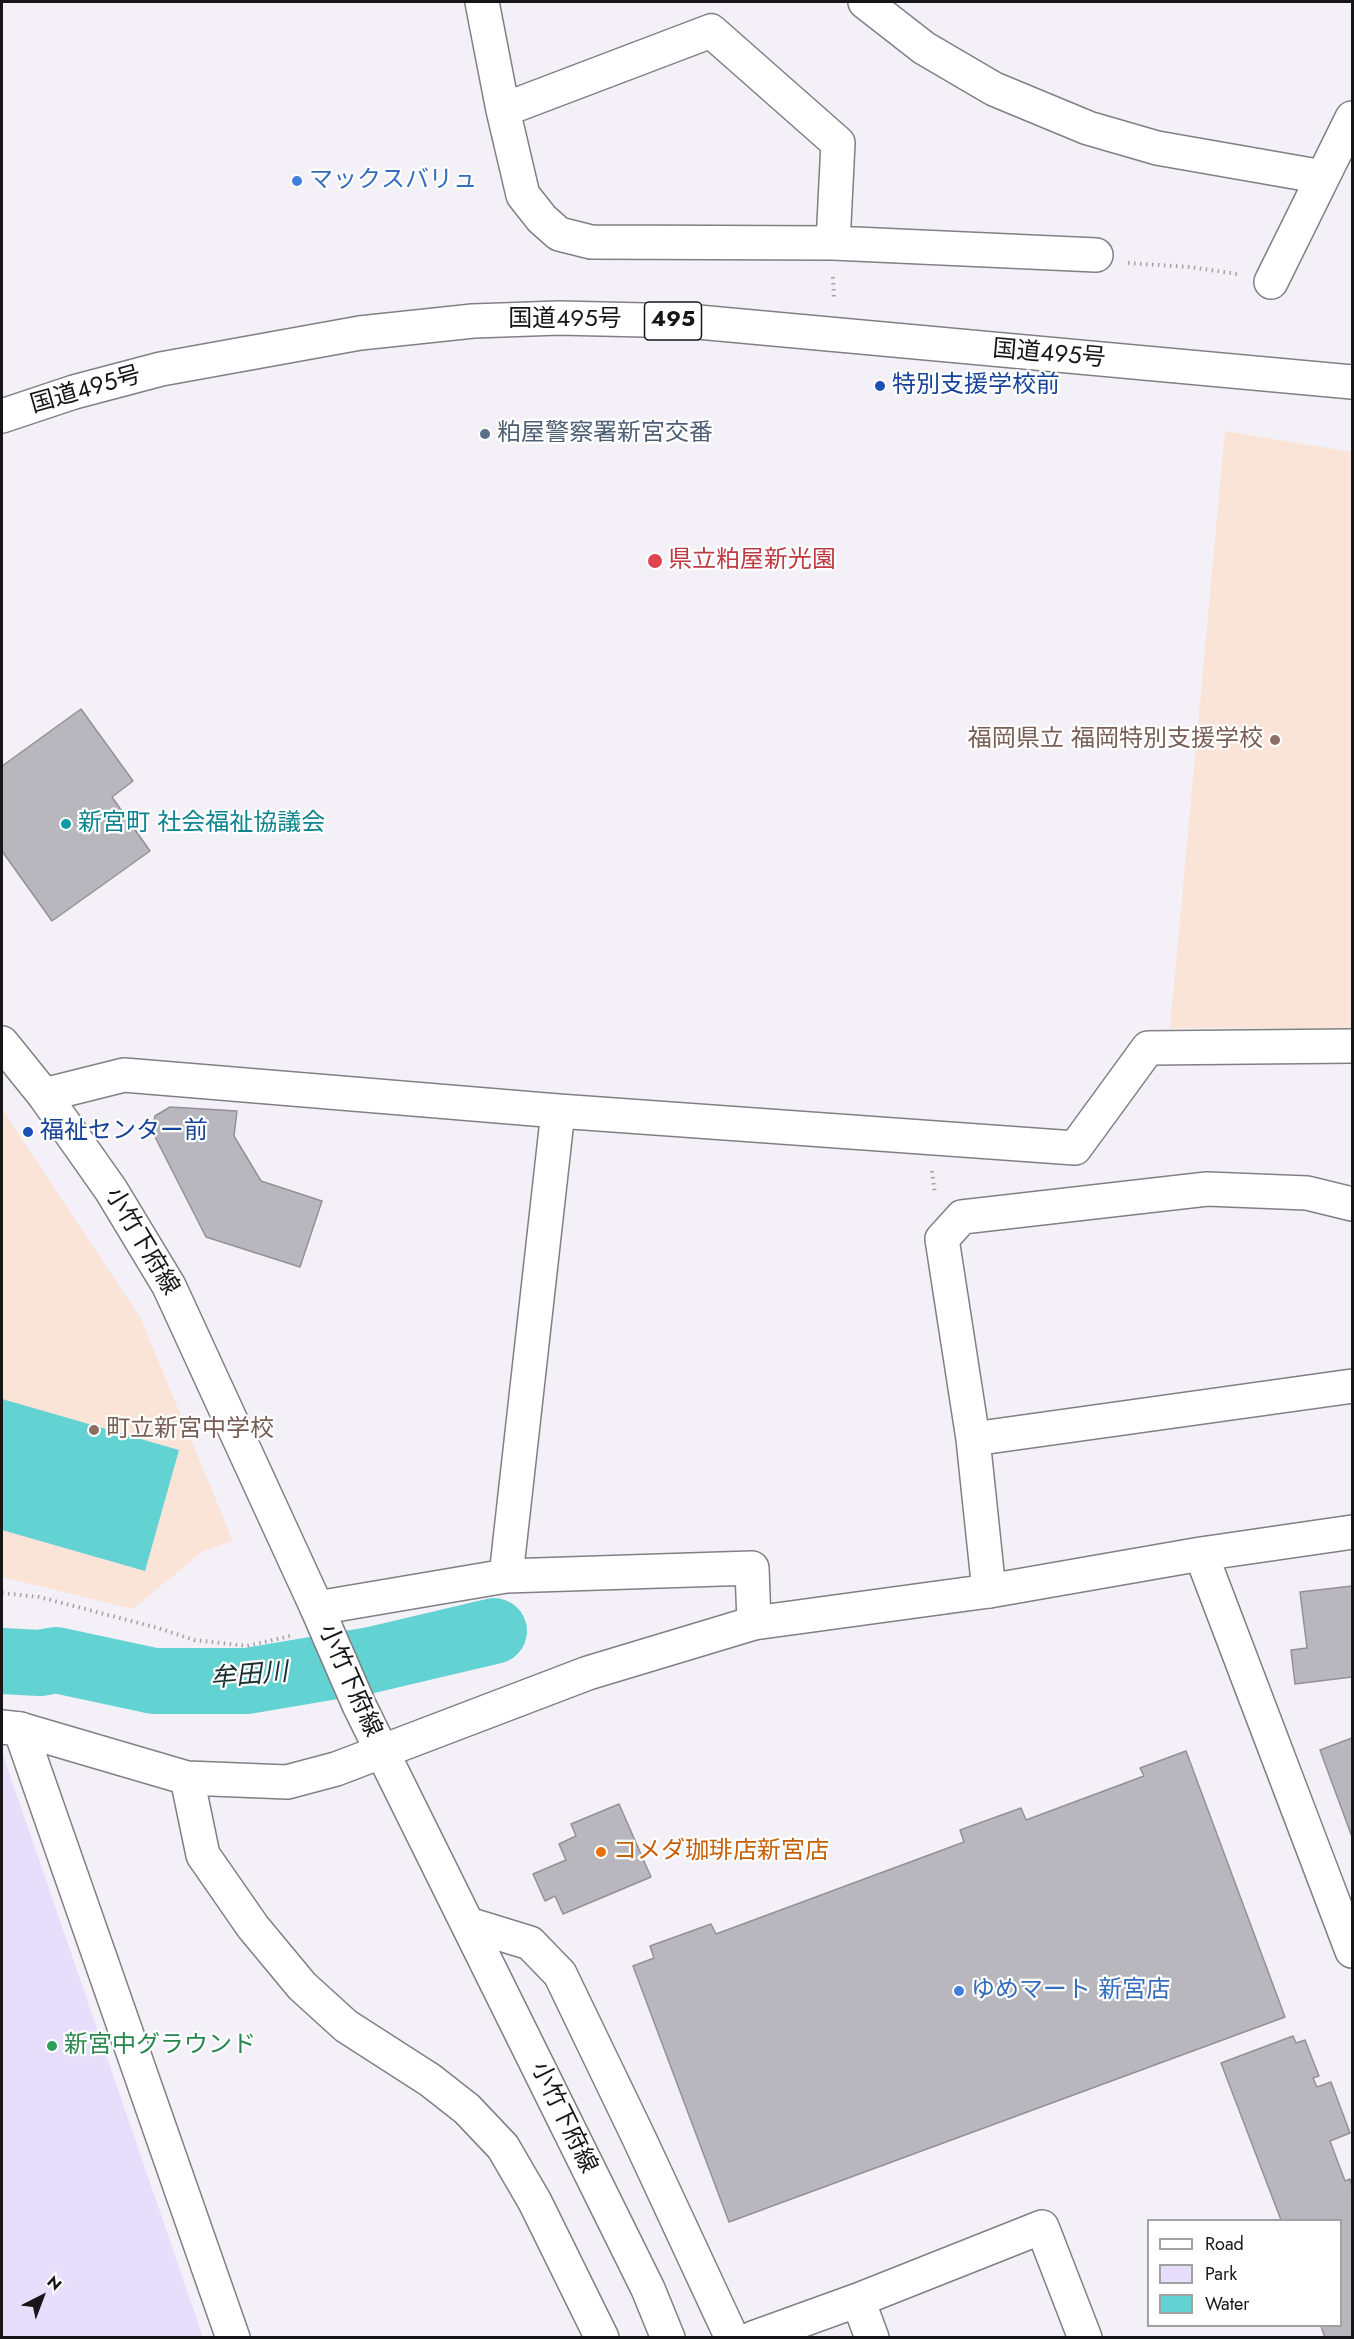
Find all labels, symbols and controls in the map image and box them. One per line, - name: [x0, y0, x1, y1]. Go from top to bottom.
- place label: マックスバリュ: [309, 167, 477, 195]
- marker: マックスバリュ: [290, 174, 304, 188]
- road number: 495: [644, 302, 702, 340]
- street label: 国道495号: [508, 306, 622, 334]
- street label: 国道495号: [991, 336, 1107, 374]
- street label: 国道495号: [28, 362, 144, 420]
- place label: 特別支援学校前: [892, 372, 1060, 400]
- marker: 特別支援学校前: [873, 379, 887, 393]
- place label: 粕屋警察署新宮交番: [497, 420, 713, 448]
- marker: 粕屋警察署新宮交番: [478, 427, 492, 441]
- place label: 県立粕屋新光園: [668, 547, 836, 575]
- marker: 県立粕屋新光園: [646, 552, 664, 570]
- place label: 福岡県立 福岡特別支援学校: [968, 726, 1263, 754]
- marker: 福岡県立 福岡特別支援学校: [1268, 733, 1282, 747]
- place label: 新宮町 社会福祉協議会: [78, 810, 325, 838]
- marker: 新宮町 社会福祉協議会: [59, 817, 73, 831]
- place label: 福祉センター前: [40, 1118, 208, 1146]
- marker: 福祉センター前: [21, 1125, 35, 1139]
- street label: 小竹下府線: [98, 1183, 184, 1301]
- place label: 町立新宮中学校: [106, 1416, 274, 1444]
- marker: 町立新宮中学校: [87, 1423, 101, 1437]
- street label: 小竹下府線: [311, 1620, 387, 1742]
- water label: 牟田川: [209, 1658, 289, 1696]
- place label: コメダ珈琲店新宮店: [613, 1838, 829, 1866]
- marker: コメダ珈琲店新宮店: [594, 1845, 608, 1859]
- place label: ゆめマート 新宮店: [971, 1977, 1170, 2005]
- marker: ゆめマート 新宮店: [952, 1984, 966, 1998]
- place label: 新宮中グラウンド: [64, 2032, 256, 2060]
- marker: 新宮中グラウンド: [45, 2039, 59, 2053]
- street label: 小竹下府線: [524, 2058, 602, 2178]
- legend: [1147, 2219, 1342, 2327]
- text: Road: [1205, 2231, 1244, 2257]
- text: Park: [1205, 2261, 1237, 2287]
- north arrow: [12, 2267, 72, 2327]
- text: N: [42, 2270, 67, 2296]
- text: Water: [1205, 2291, 1249, 2317]

